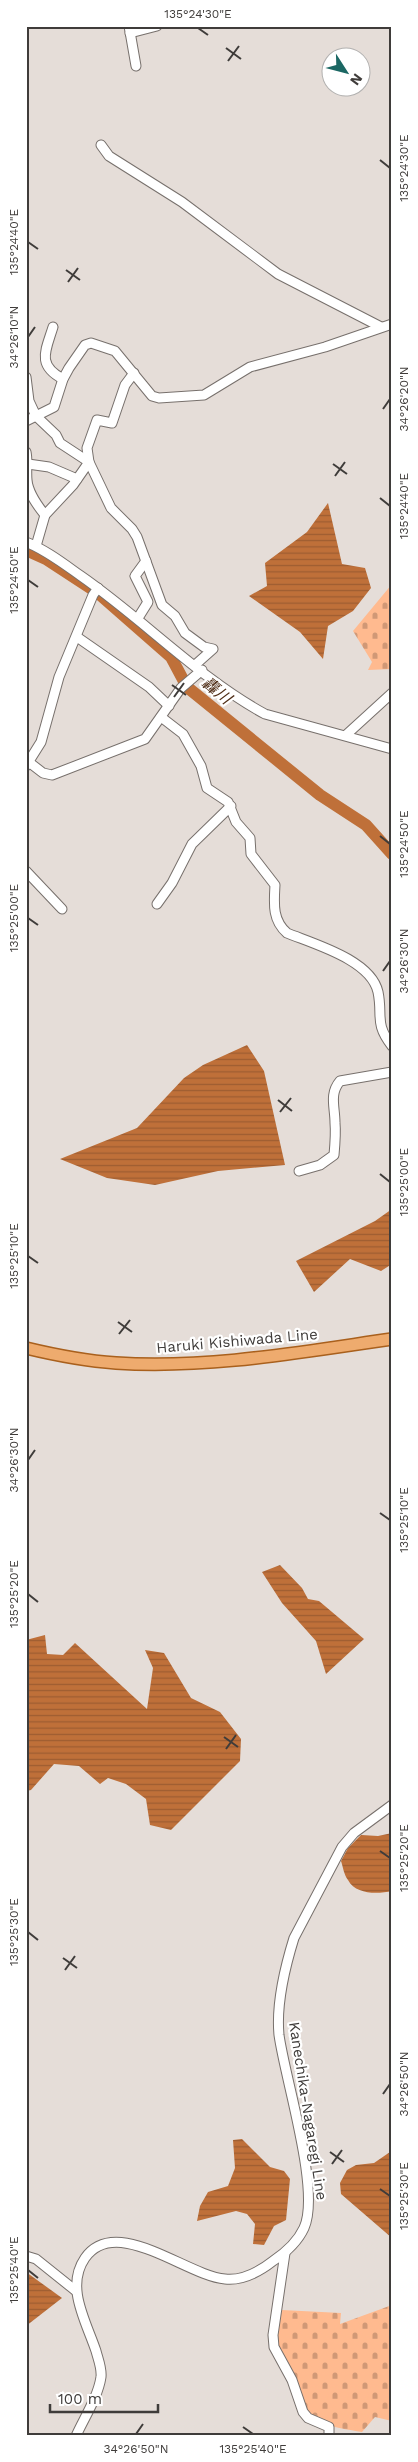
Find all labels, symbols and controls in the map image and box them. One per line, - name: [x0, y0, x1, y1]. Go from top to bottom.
- text: 135°24'30"E: [164, 7, 232, 21]
- north arrow: [320, 48, 370, 98]
- text: N: [347, 71, 366, 89]
- text: 135°24'30"E: [397, 134, 411, 202]
- text: 135°24'40"E: [7, 208, 21, 275]
- text: 34°26'10"N: [7, 306, 21, 368]
- text: 34°26'20"N: [397, 366, 411, 432]
- text: 135°24'40"E: [397, 472, 411, 539]
- text: 135°24'50"E: [7, 546, 21, 614]
- water label: 轟川: [198, 673, 237, 709]
- text: 135°24'50"E: [397, 810, 411, 878]
- text: 135°25'00"E: [7, 883, 21, 952]
- text: 34°26'30"N: [397, 928, 411, 994]
- text: 135°25'00"E: [397, 1147, 411, 1216]
- text: 135°25'10"E: [7, 1223, 21, 1289]
- street label: Haruki Kishiwada Line: [156, 1325, 318, 1357]
- text: 34°26'30"N: [7, 1427, 21, 1493]
- text: 135°25'10"E: [397, 1487, 411, 1553]
- text: 135°25'20"E: [7, 1560, 21, 1628]
- text: 135°25'20"E: [397, 1824, 411, 1892]
- text: 135°25'30"E: [7, 1898, 21, 1966]
- street label: Kanechika-Nagaregi Line: [285, 2021, 331, 2201]
- text: 34°26'50"N: [397, 2051, 411, 2117]
- text: 135°25'30"E: [397, 2162, 411, 2230]
- text: 135°25'40"E: [7, 2236, 21, 2304]
- scale bar: [50, 2382, 158, 2414]
- text: 100 m: [58, 2390, 102, 2408]
- text: 34°26'50"N: [103, 2442, 169, 2456]
- text: 135°25'40"E: [219, 2442, 287, 2456]

